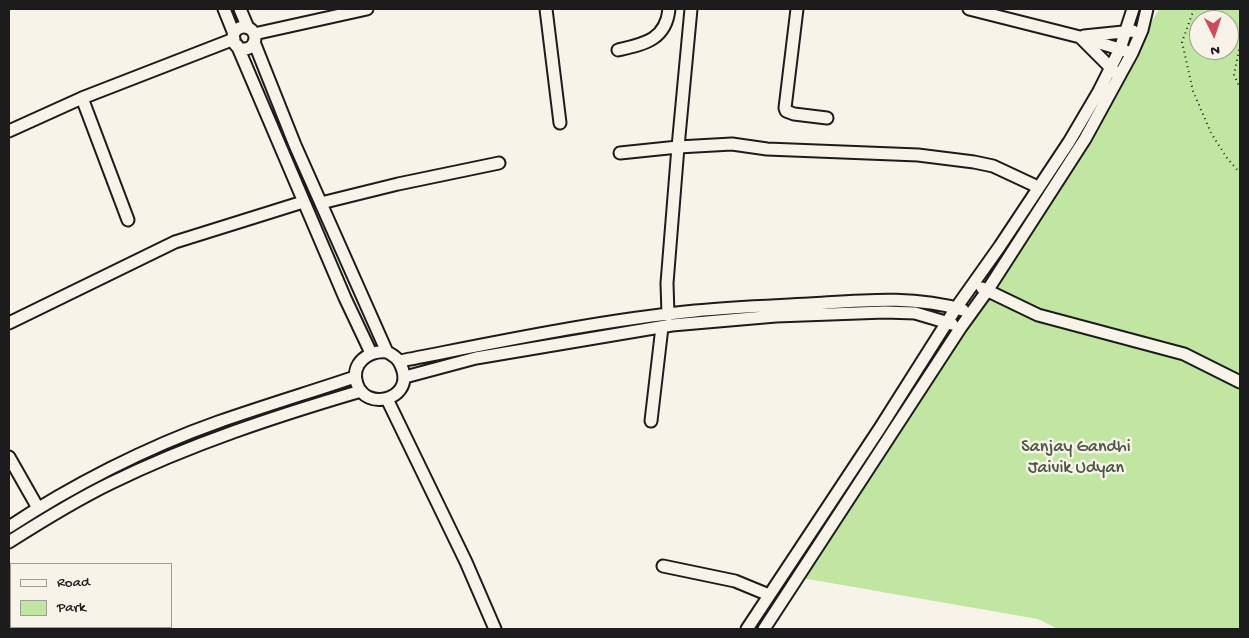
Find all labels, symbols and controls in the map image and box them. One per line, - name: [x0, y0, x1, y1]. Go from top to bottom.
- north arrow: [1189, 10, 1239, 60]
- text: N: [1210, 41, 1220, 58]
- park label: Sanjay Gandhi Jaivik Udyan: [1021, 437, 1131, 479]
- legend: [10, 563, 172, 628]
- text: Road: [57, 574, 90, 592]
- text: Park: [57, 599, 86, 617]

